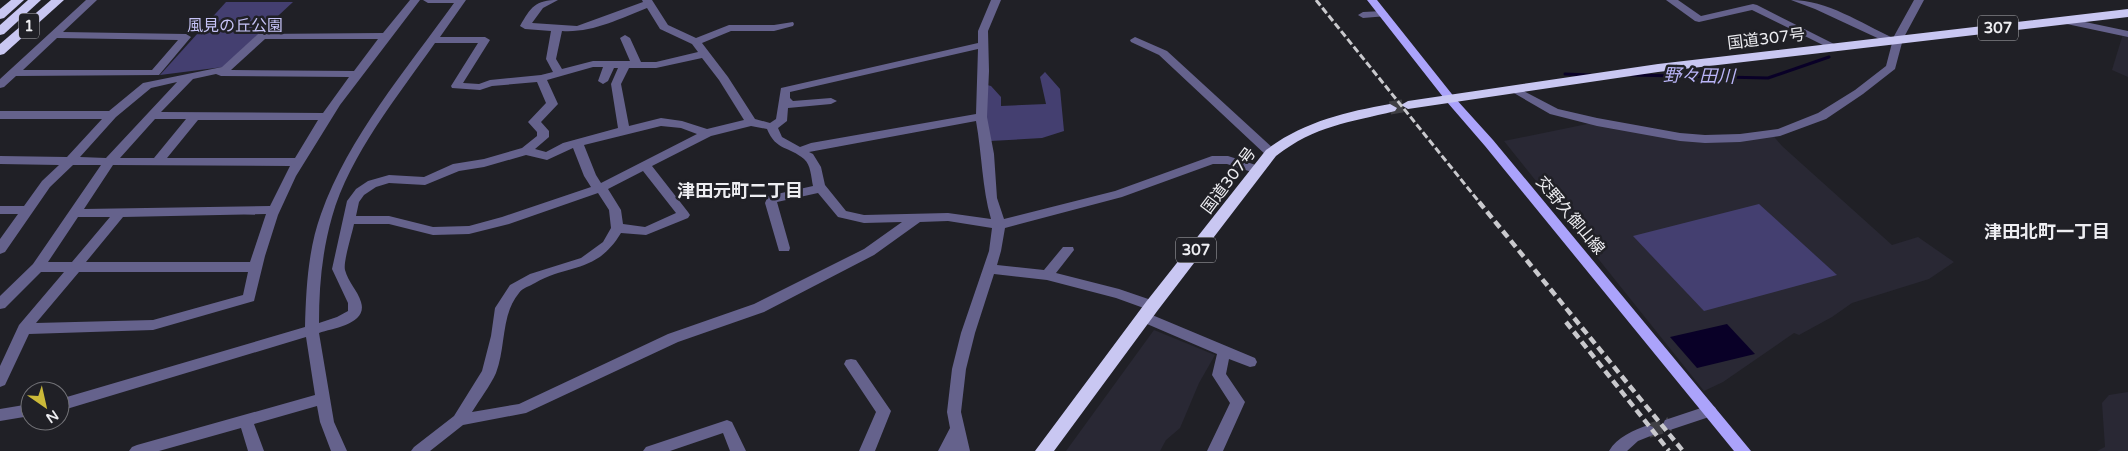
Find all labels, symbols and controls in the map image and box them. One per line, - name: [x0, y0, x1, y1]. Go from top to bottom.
- road number: 1: [19, 14, 39, 38]
- road number: 307: [1978, 15, 2018, 40]
- park label: 風見の丘公園: [187, 16, 283, 36]
- street label: 国道307号: [1726, 24, 1806, 54]
- water label: 野々田川: [1663, 64, 1737, 88]
- street label: 国道307号: [1197, 143, 1260, 218]
- street label: 交野久御山線: [1532, 172, 1609, 259]
- district label: 津田元町二丁目: [677, 180, 803, 202]
- district label: 津田北町一丁目: [1984, 221, 2110, 243]
- road number: 307: [1176, 238, 1216, 262]
- north arrow: [20, 381, 70, 431]
- text: N: [43, 406, 61, 427]

